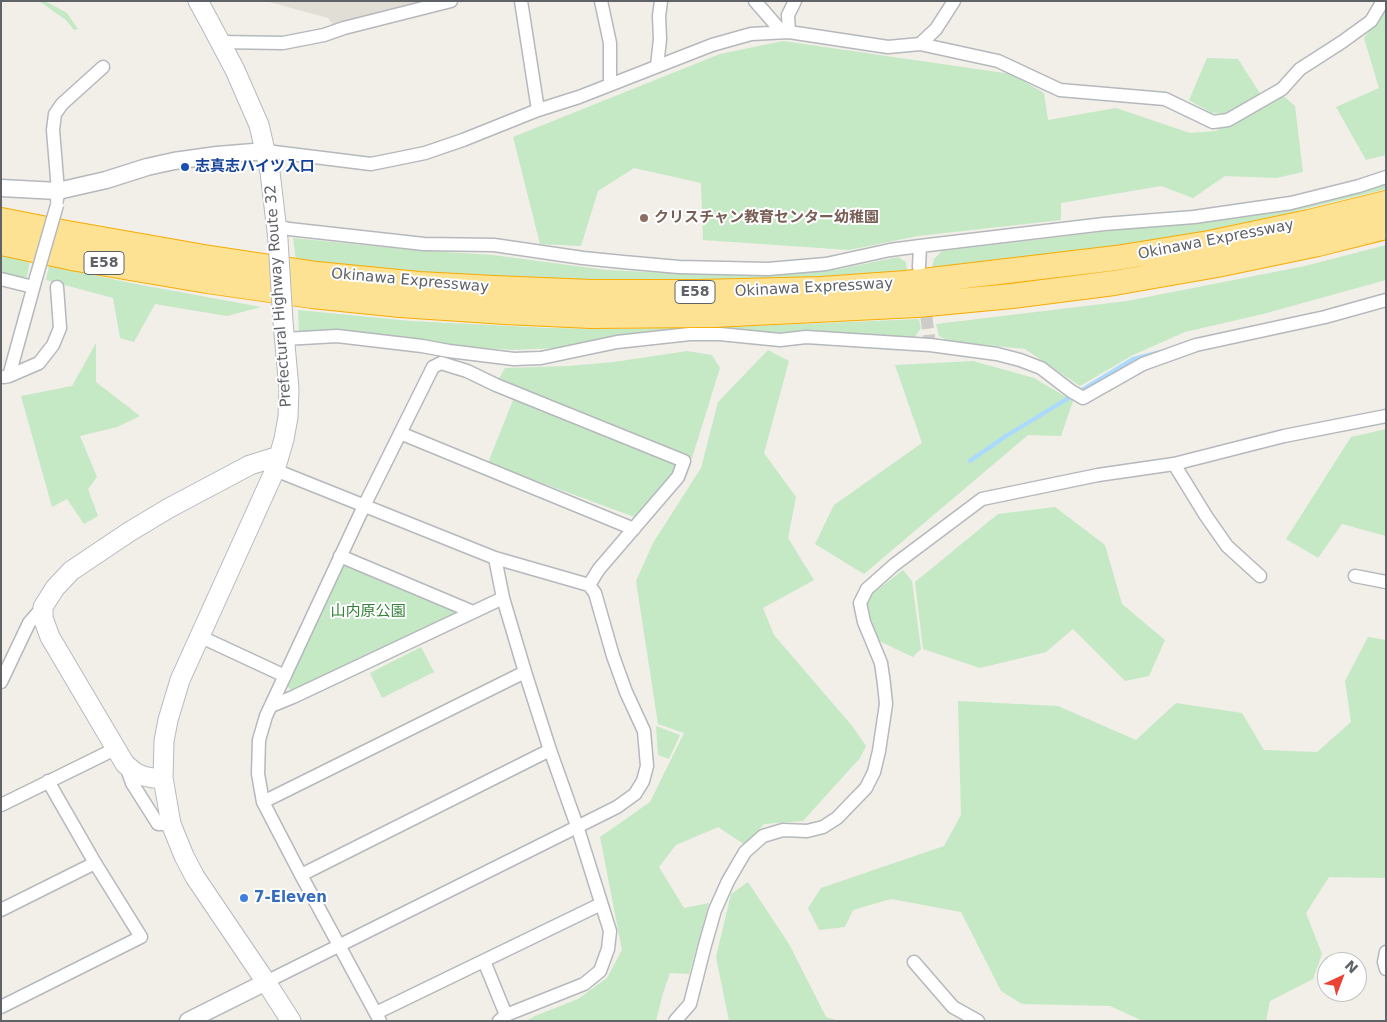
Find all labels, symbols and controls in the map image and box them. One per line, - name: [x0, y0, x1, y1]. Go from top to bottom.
- place label: 志真志ハイツ入口: [195, 158, 315, 176]
- marker: 志真志ハイツ入口: [179, 161, 191, 173]
- street label: Prefectural Highway Route 32: [262, 184, 296, 408]
- place label: クリスチャン教育センター幼稚園: [654, 209, 879, 227]
- marker: クリスチャン教育センター幼稚園: [638, 212, 650, 224]
- street label: Okinawa Expressway: [1136, 216, 1296, 264]
- road number: E58: [84, 252, 124, 274]
- street label: Okinawa Expressway: [330, 265, 490, 297]
- street label: Okinawa Expressway: [734, 275, 894, 301]
- road number: E58: [675, 280, 715, 304]
- park label: 山内原公園: [331, 603, 405, 621]
- place label: 7-Eleven: [254, 889, 327, 907]
- marker: 7-Eleven: [238, 892, 250, 904]
- north arrow: [1317, 952, 1367, 1002]
- text: N: [1342, 957, 1361, 977]

